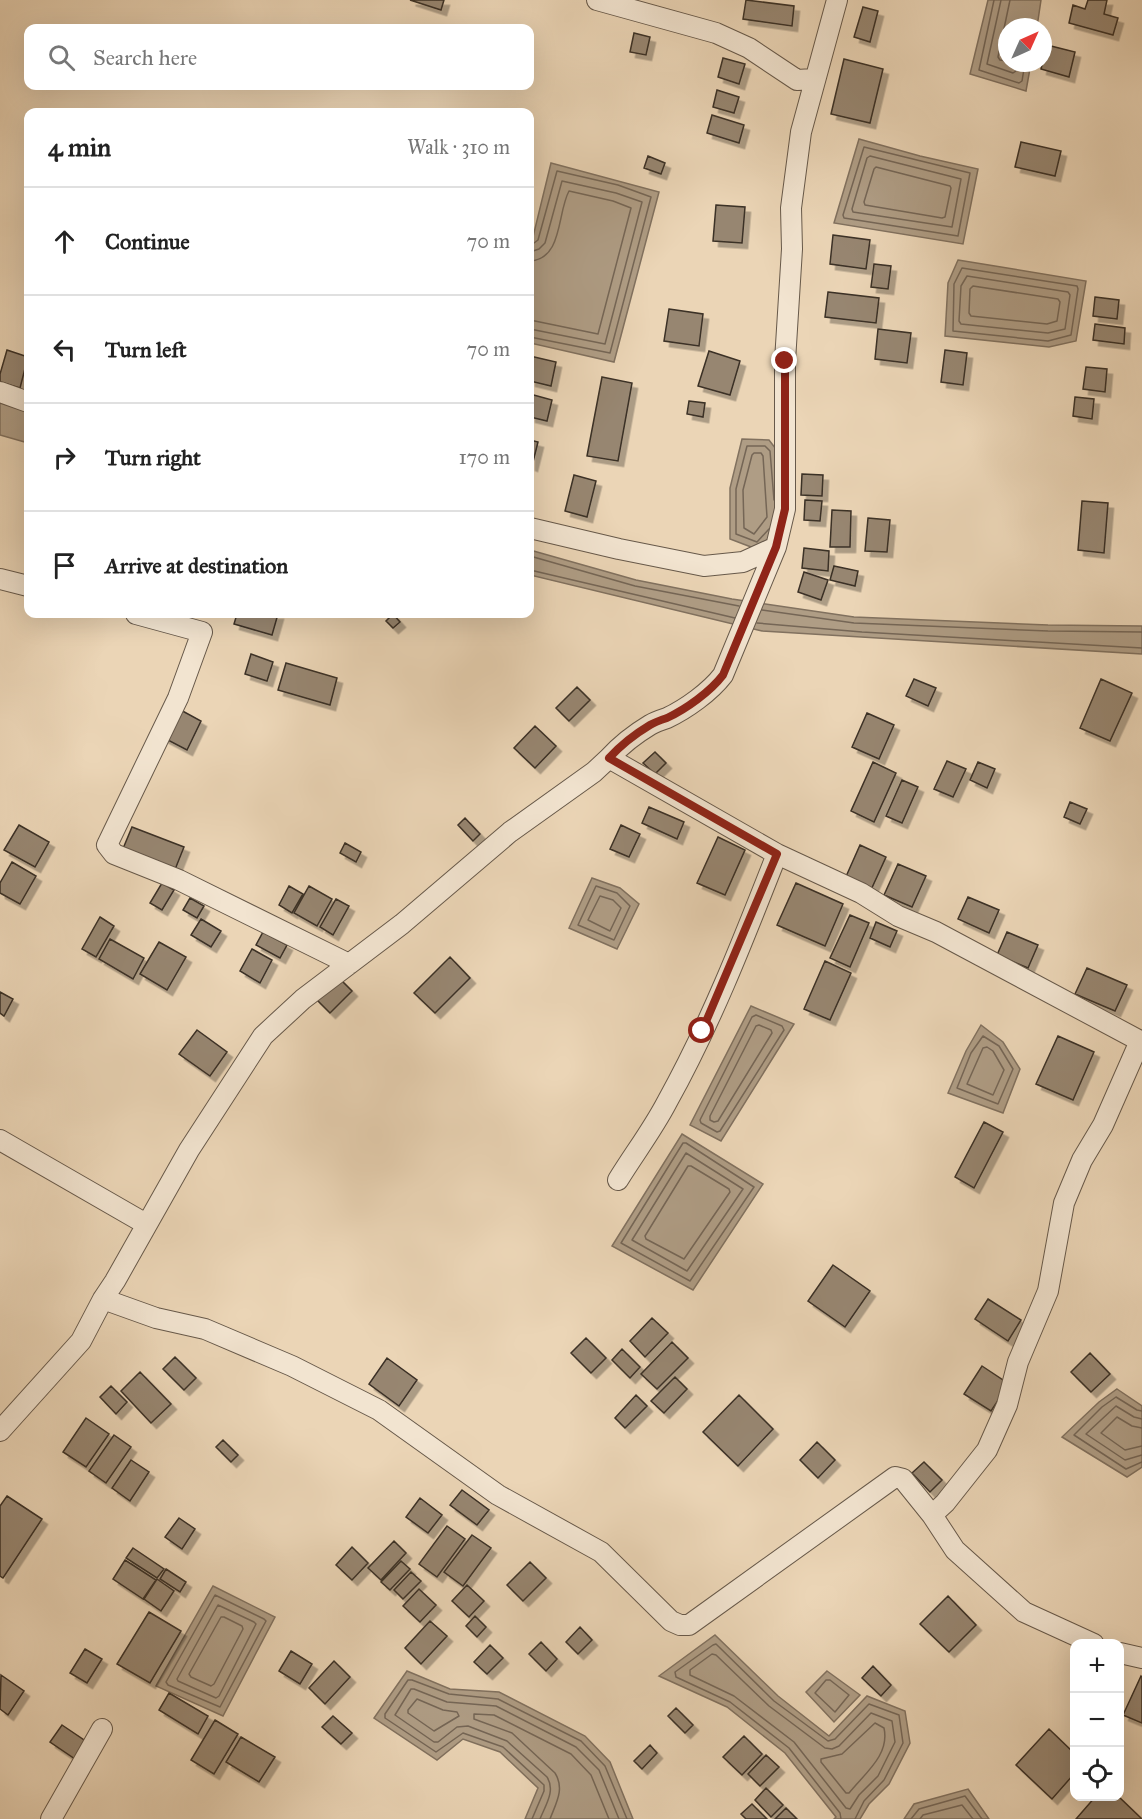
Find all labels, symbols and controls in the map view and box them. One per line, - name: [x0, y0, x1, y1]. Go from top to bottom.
- north arrow: [998, 18, 1052, 72]
- search box: [24, 24, 534, 90]
- icon: search: [45, 41, 78, 74]
- text: Search here: [93, 44, 197, 71]
- text: 4 min: [48, 131, 111, 163]
- text: Walk · 310 m: [407, 135, 510, 159]
- icon: ahead: [48, 225, 81, 258]
- text: Continue: [105, 228, 190, 255]
- text: 70 m: [467, 229, 510, 253]
- icon: left: [48, 333, 81, 366]
- text: Turn left: [105, 336, 187, 363]
- text: 70 m: [467, 337, 510, 361]
- route end: [771, 347, 797, 373]
- icon: right: [48, 441, 81, 474]
- text: Turn right: [105, 444, 201, 471]
- text: 170 m: [459, 445, 510, 469]
- icon: arrive: [48, 549, 81, 582]
- text: Arrive at destination: [105, 552, 288, 579]
- route start: [688, 1017, 714, 1043]
- map controls: [1070, 1639, 1124, 1801]
- button: +: [1070, 1639, 1124, 1693]
- button: −: [1070, 1693, 1124, 1747]
- button: locate: [1070, 1747, 1124, 1801]

